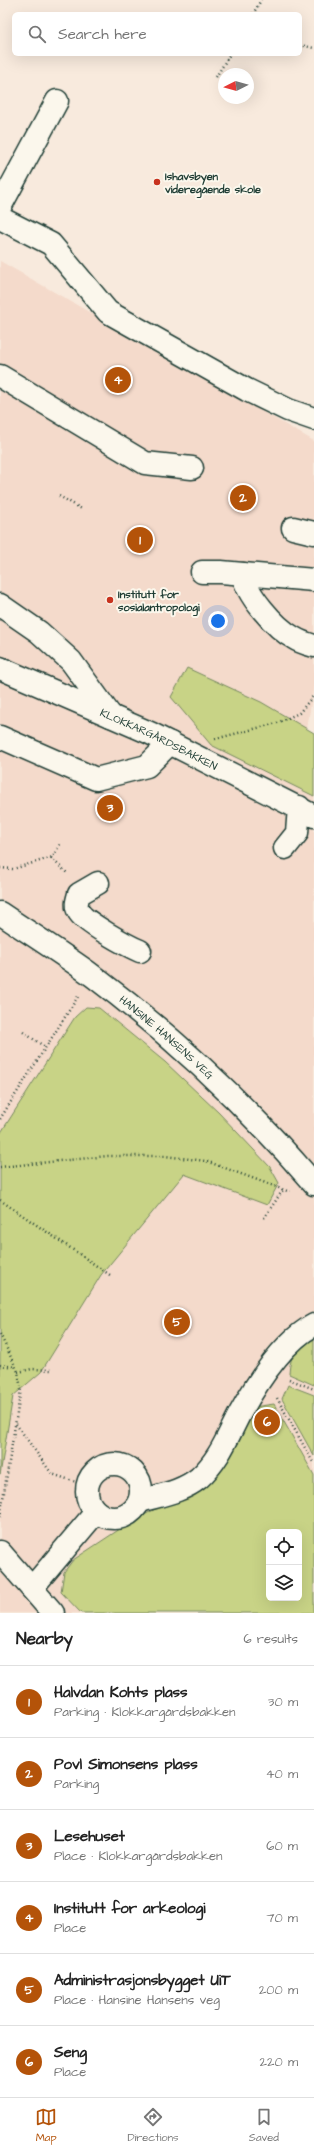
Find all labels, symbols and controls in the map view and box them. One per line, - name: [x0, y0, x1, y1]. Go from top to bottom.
- search box: [12, 12, 302, 56]
- icon: search: [26, 23, 48, 45]
- text: Search here: [58, 24, 147, 45]
- north arrow: [218, 68, 254, 104]
- place label: Ishavsbyen videregående skole: [165, 169, 261, 199]
- marker: Ishavsbyen videregående skole: [152, 177, 162, 187]
- pin: 4: [105, 365, 131, 395]
- pin: 2: [230, 483, 256, 513]
- pin: 1: [127, 525, 153, 555]
- place label: Institutt for sosialantropologi: [118, 587, 200, 617]
- marker: Institutt for sosialantropologi: [105, 595, 115, 605]
- your location: [208, 611, 228, 631]
- street label: KLOKKARGÅRDSBAKKEN: [98, 705, 220, 774]
- pin: 3: [97, 793, 123, 823]
- street label: HANSINE HANSENS VEG: [116, 992, 217, 1083]
- pin: 5: [164, 1307, 190, 1337]
- pin: 6: [254, 1407, 280, 1437]
- map controls: [266, 1529, 302, 1601]
- button: locate: [266, 1529, 302, 1565]
- button: layers: [266, 1565, 302, 1601]
- text: Nearby: [16, 1627, 73, 1651]
- text: 6 results: [243, 1630, 298, 1648]
- text: Halvdan Kohts plass: [54, 1682, 188, 1703]
- text: 1: [28, 1693, 30, 1711]
- text: 30 m: [268, 1693, 298, 1711]
- text: Parking · Klokkargårdsbakken: [54, 1703, 236, 1721]
- text: Povl Simonsens plass: [54, 1754, 198, 1775]
- text: 2: [25, 1765, 33, 1783]
- text: 40 m: [266, 1765, 298, 1783]
- text: Parking: [54, 1775, 99, 1793]
- text: Lesehuset: [54, 1826, 125, 1847]
- text: 3: [26, 1837, 32, 1855]
- text: 60 m: [266, 1837, 298, 1855]
- text: Place · Klokkargårdsbakken: [54, 1847, 223, 1865]
- text: Institutt for arkeologi: [54, 1898, 206, 1919]
- text: 4: [25, 1909, 33, 1927]
- text: 70 m: [266, 1909, 298, 1927]
- text: Place: [54, 1919, 86, 1937]
- text: Administrasjonsbygget UiT: [54, 1970, 231, 1991]
- text: 5: [24, 1981, 34, 1999]
- text: 200 m: [259, 1981, 298, 1999]
- text: Place · Hansine Hansens veg: [54, 1991, 220, 2009]
- text: Seng: [54, 2042, 87, 2063]
- text: 6: [25, 2053, 33, 2071]
- text: 220 m: [260, 2053, 298, 2071]
- text: Place: [54, 2063, 86, 2081]
- tab: Map: [35, 2106, 57, 2145]
- tab: Directions: [127, 2106, 179, 2145]
- tab: Saved: [249, 2106, 279, 2145]

